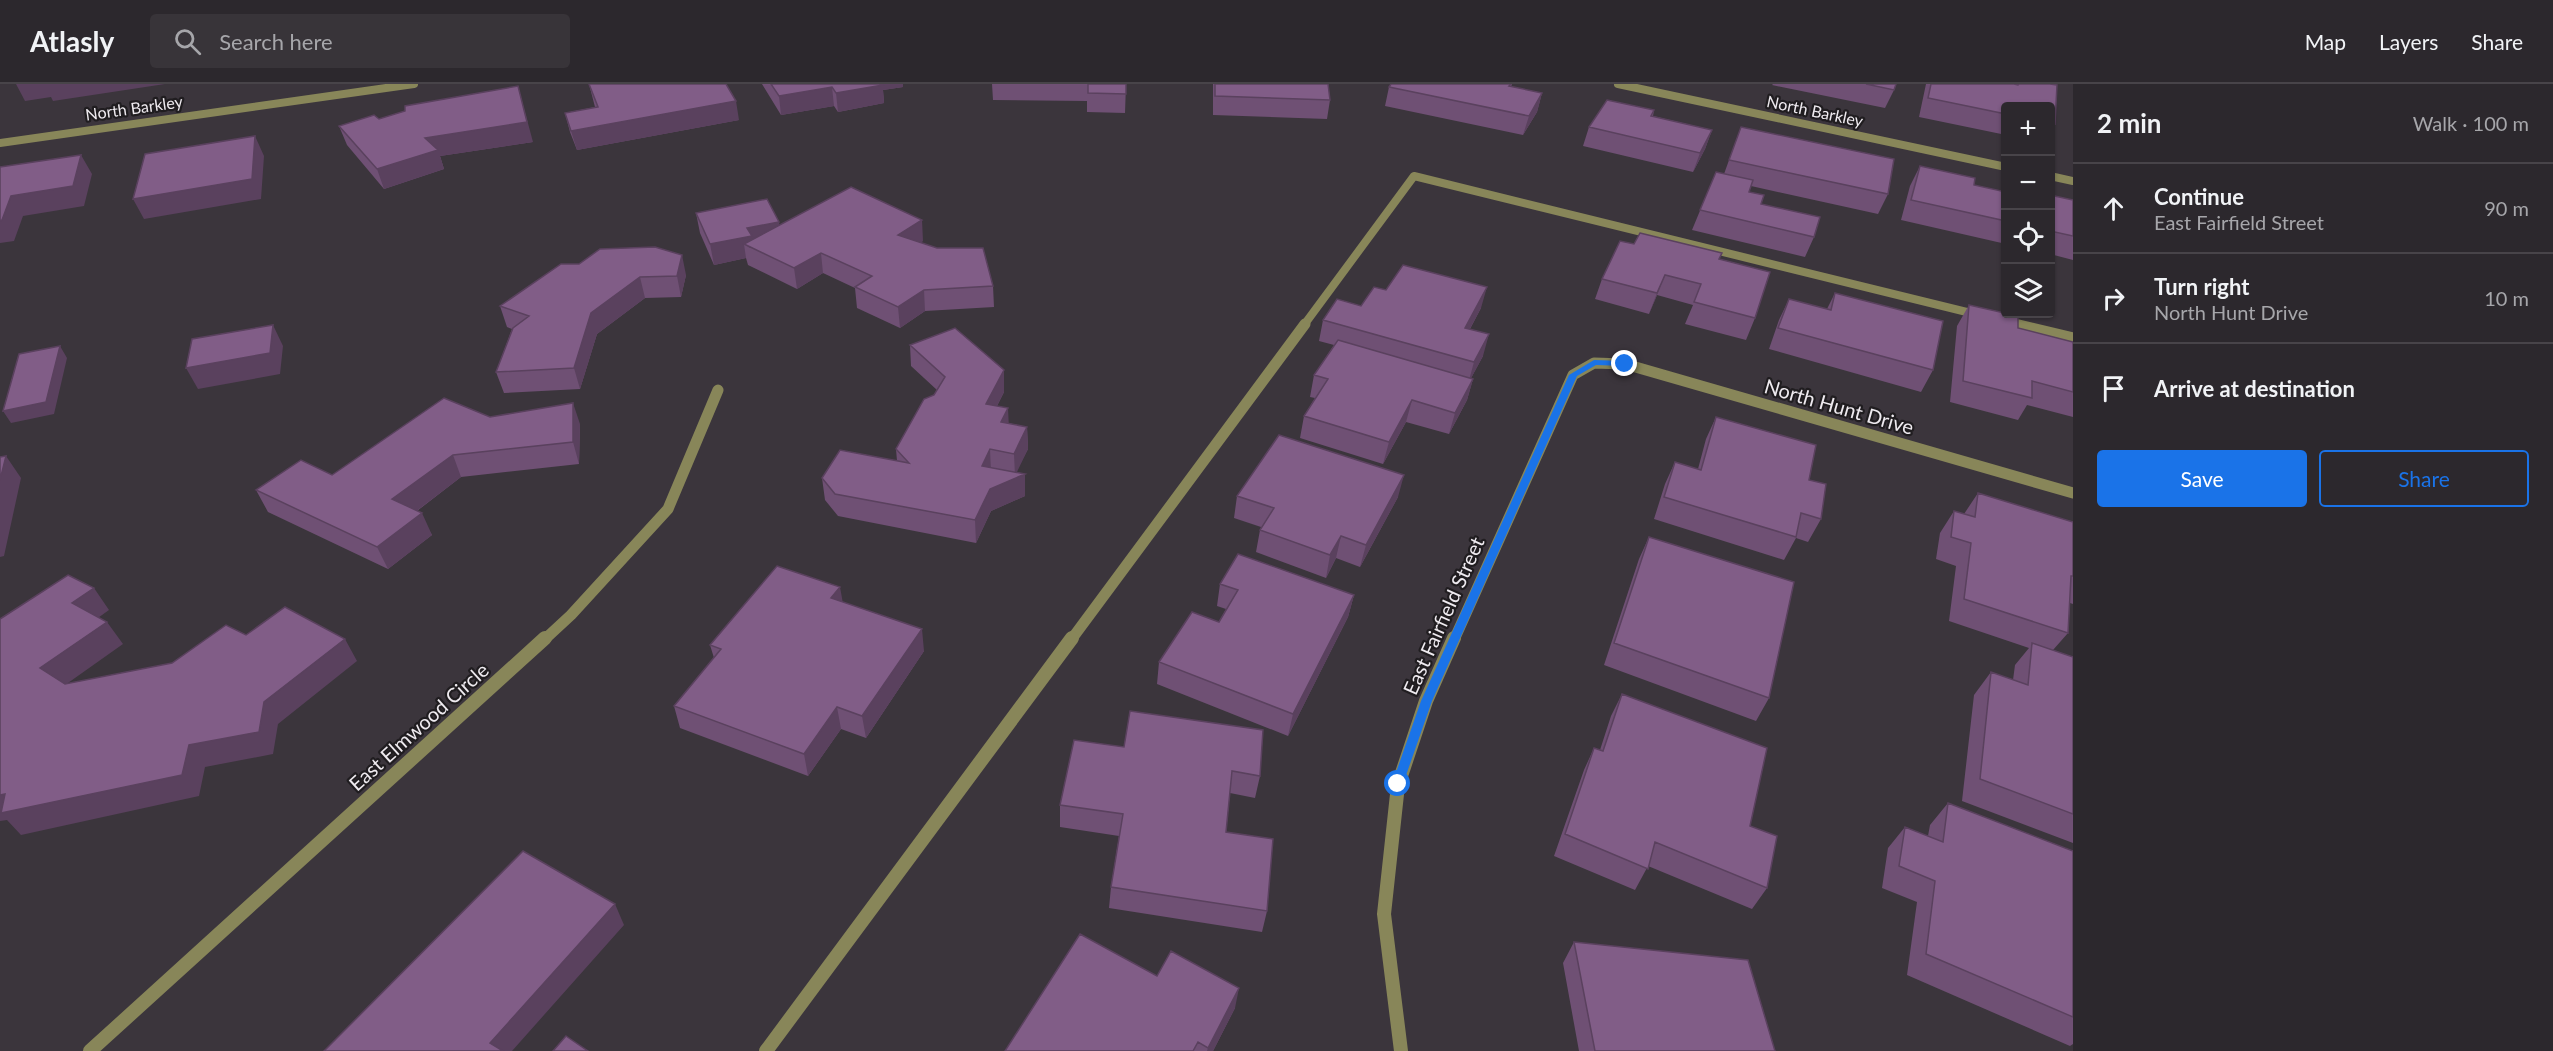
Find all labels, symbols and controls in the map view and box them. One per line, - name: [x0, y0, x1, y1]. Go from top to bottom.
- search box: [150, 14, 570, 68]
- text: Atlasly: [30, 24, 114, 58]
- icon: search: [171, 25, 204, 58]
- text: Search here: [219, 28, 333, 55]
- text: Map: [2305, 29, 2346, 54]
- text: Layers: [2379, 29, 2438, 54]
- text: Share: [2471, 29, 2523, 54]
- street label: North Barkley: [84, 91, 185, 124]
- street label: North Barkley: [1765, 91, 1866, 130]
- map controls: [2001, 102, 2055, 318]
- button: +: [2001, 102, 2055, 156]
- text: 2 min: [2097, 107, 2161, 139]
- text: Walk · 100 m: [2413, 111, 2529, 135]
- button: −: [2001, 156, 2055, 210]
- text: Continue: [2154, 183, 2244, 210]
- icon: ahead: [2097, 192, 2130, 225]
- text: 90 m: [2484, 196, 2529, 220]
- button: locate: [2001, 210, 2055, 264]
- text: East Fairfield Street: [2154, 210, 2324, 234]
- button: layers: [2001, 264, 2055, 318]
- text: Turn right: [2154, 273, 2249, 300]
- icon: right: [2097, 282, 2130, 315]
- text: 10 m: [2484, 286, 2529, 310]
- text: North Hunt Drive: [2154, 300, 2308, 324]
- route end: [1611, 350, 1637, 376]
- icon: arrive: [2097, 372, 2130, 405]
- street label: North Hunt Drive: [1762, 373, 1917, 439]
- text: Arrive at destination: [2154, 375, 2355, 402]
- button: Save: [2097, 450, 2307, 507]
- button: Share: [2319, 450, 2529, 507]
- street label: East Fairfield Street: [1398, 533, 1489, 698]
- street label: East Elmwood Circle: [344, 657, 493, 795]
- route start: [1384, 770, 1410, 796]

